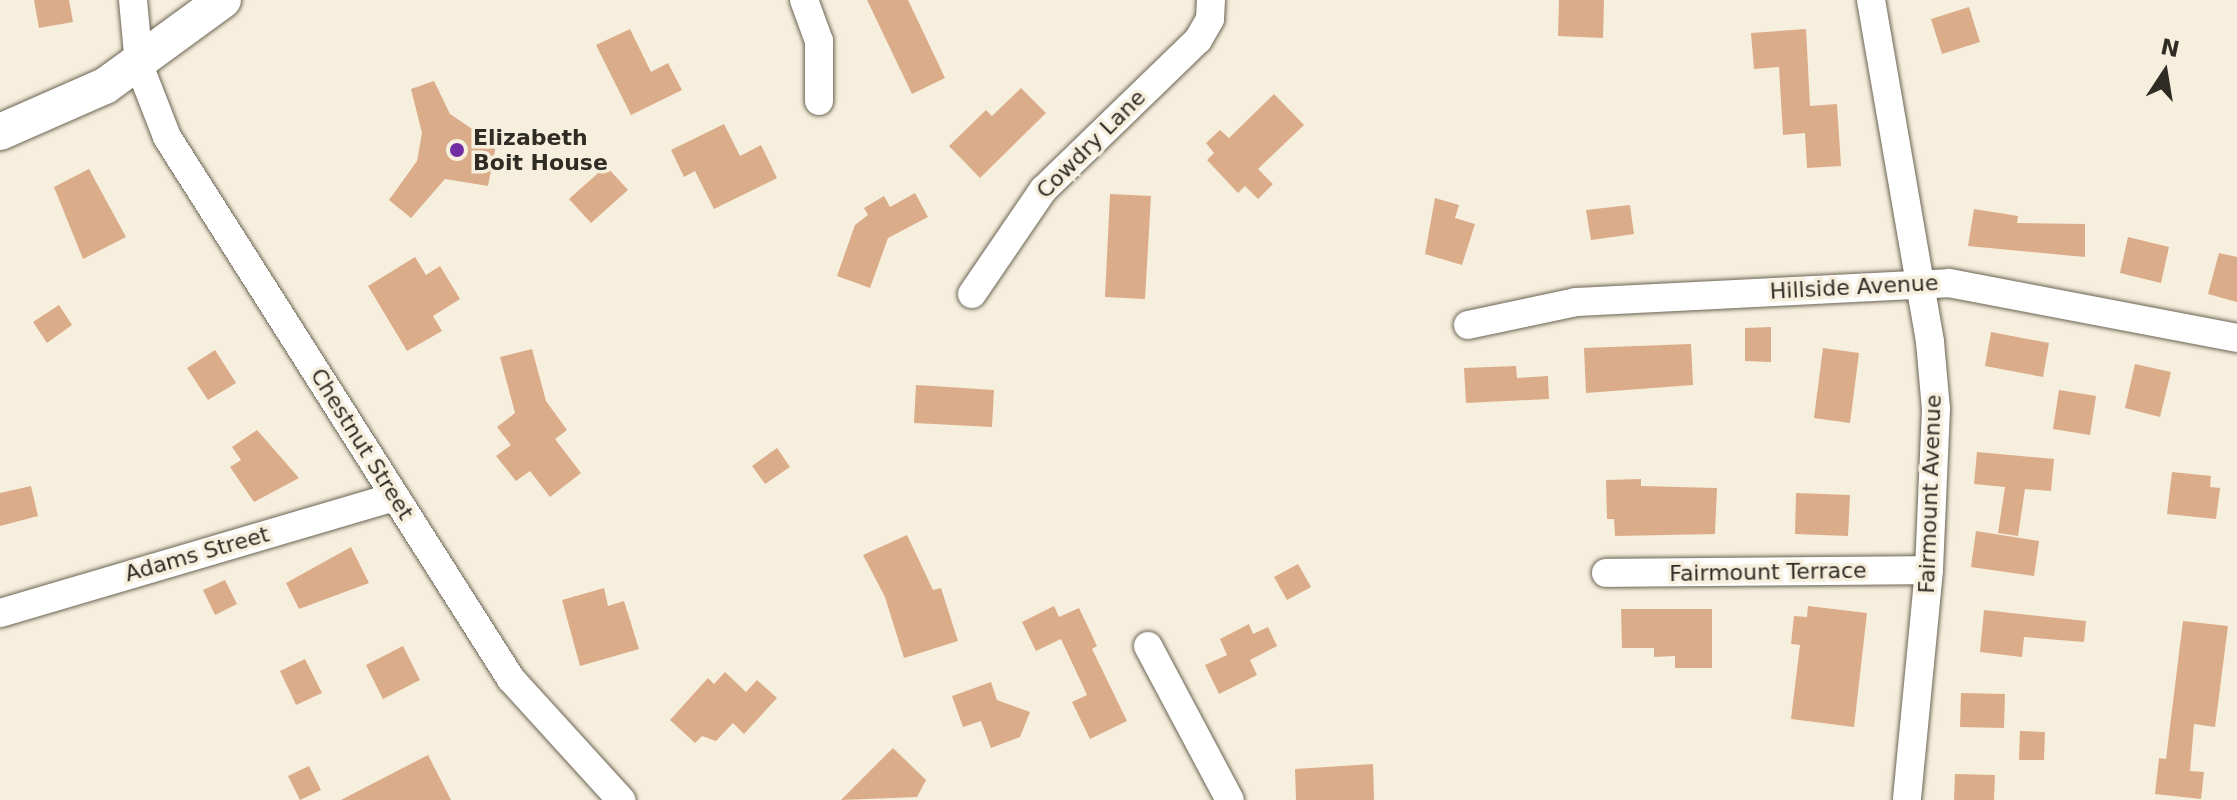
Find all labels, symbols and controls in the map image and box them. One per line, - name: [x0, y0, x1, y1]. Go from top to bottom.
- north arrow: [2125, 32, 2205, 112]
- text: N: [2158, 34, 2182, 62]
- street label: Cowdry Lane: [1031, 84, 1151, 204]
- place label: Elizabeth Boit House: [473, 124, 608, 176]
- marker: Elizabeth Boit House: [448, 141, 466, 159]
- street label: Hillside Avenue: [1769, 269, 1939, 305]
- street label: Chestnut Street: [305, 364, 419, 524]
- street label: Fairmount Avenue: [1913, 394, 1947, 594]
- street label: Adams Street: [122, 521, 272, 587]
- street label: Fairmount Terrace: [1669, 557, 1867, 587]

